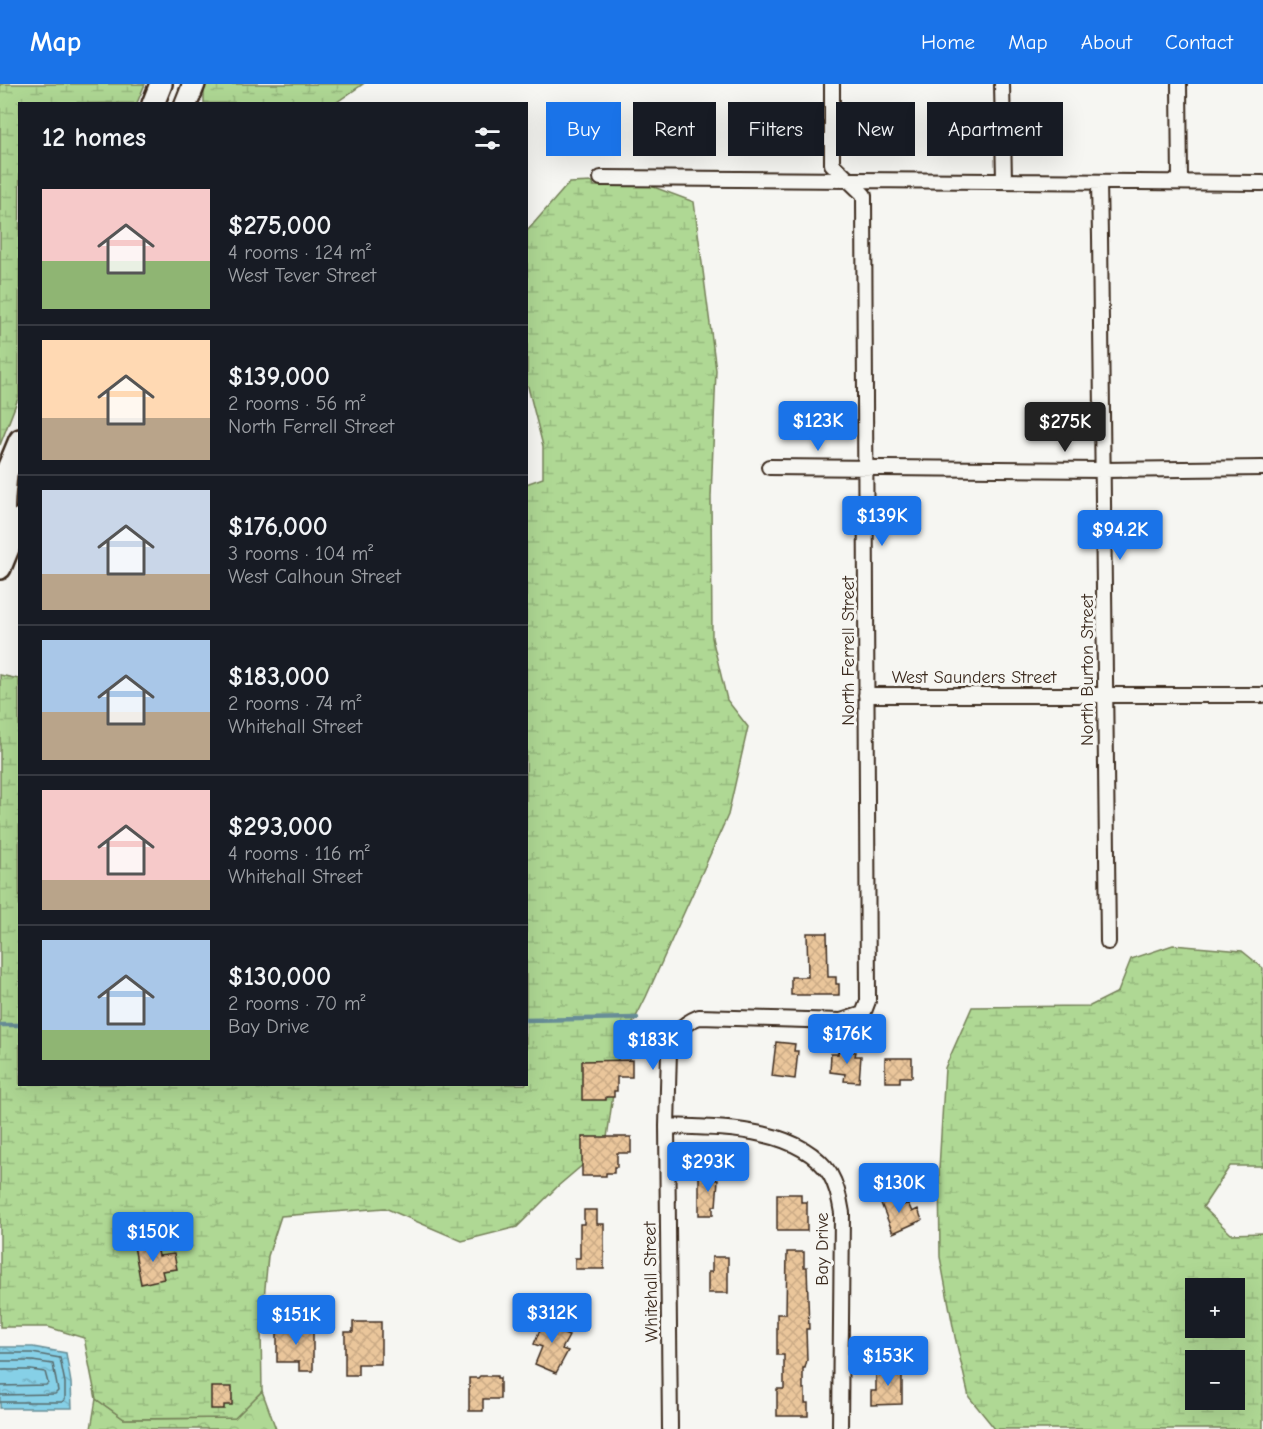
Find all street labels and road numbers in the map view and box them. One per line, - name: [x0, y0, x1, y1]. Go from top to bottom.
- street label: North Ferrell Street: [838, 575, 859, 726]
- street label: North Burton Street: [1077, 593, 1098, 746]
- street label: West Saunders Street: [892, 667, 1057, 688]
- street label: Bay Drive: [812, 1212, 833, 1286]
- street label: Whitehall Street: [639, 1221, 663, 1343]

